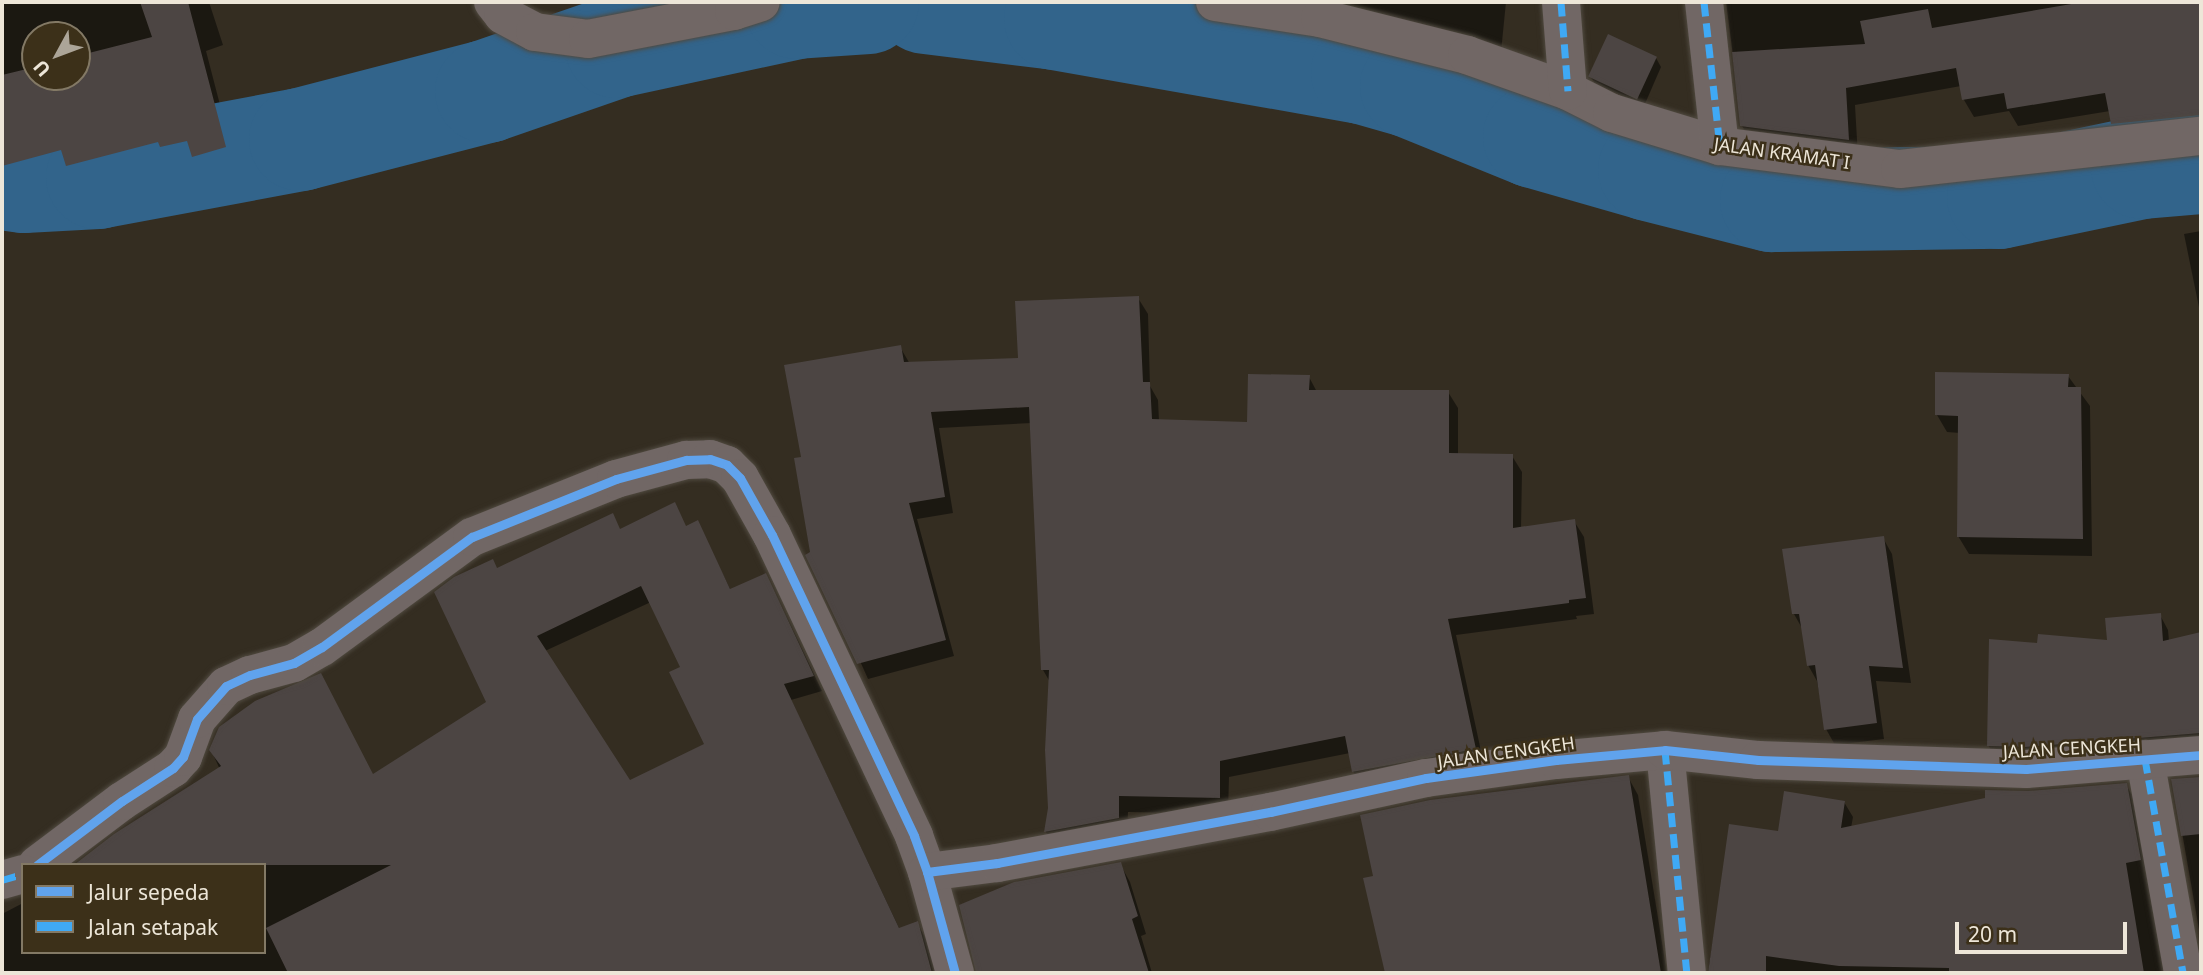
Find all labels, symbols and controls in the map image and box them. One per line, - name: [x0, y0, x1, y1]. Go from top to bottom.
- north arrow: [21, 21, 91, 91]
- text: U: [27, 55, 56, 82]
- street label: JALAN KRAMAT I: [1713, 133, 1851, 173]
- street label: JALAN CENGKEH: [1436, 732, 1576, 772]
- street label: JALAN CENGKEH: [2002, 734, 2142, 762]
- legend: [21, 863, 266, 954]
- text: Jalur sepeda: [88, 878, 209, 906]
- scale bar: [1958, 908, 2130, 952]
- text: Jalan setapak: [88, 913, 218, 941]
- text: 20 m: [1968, 920, 2017, 948]

